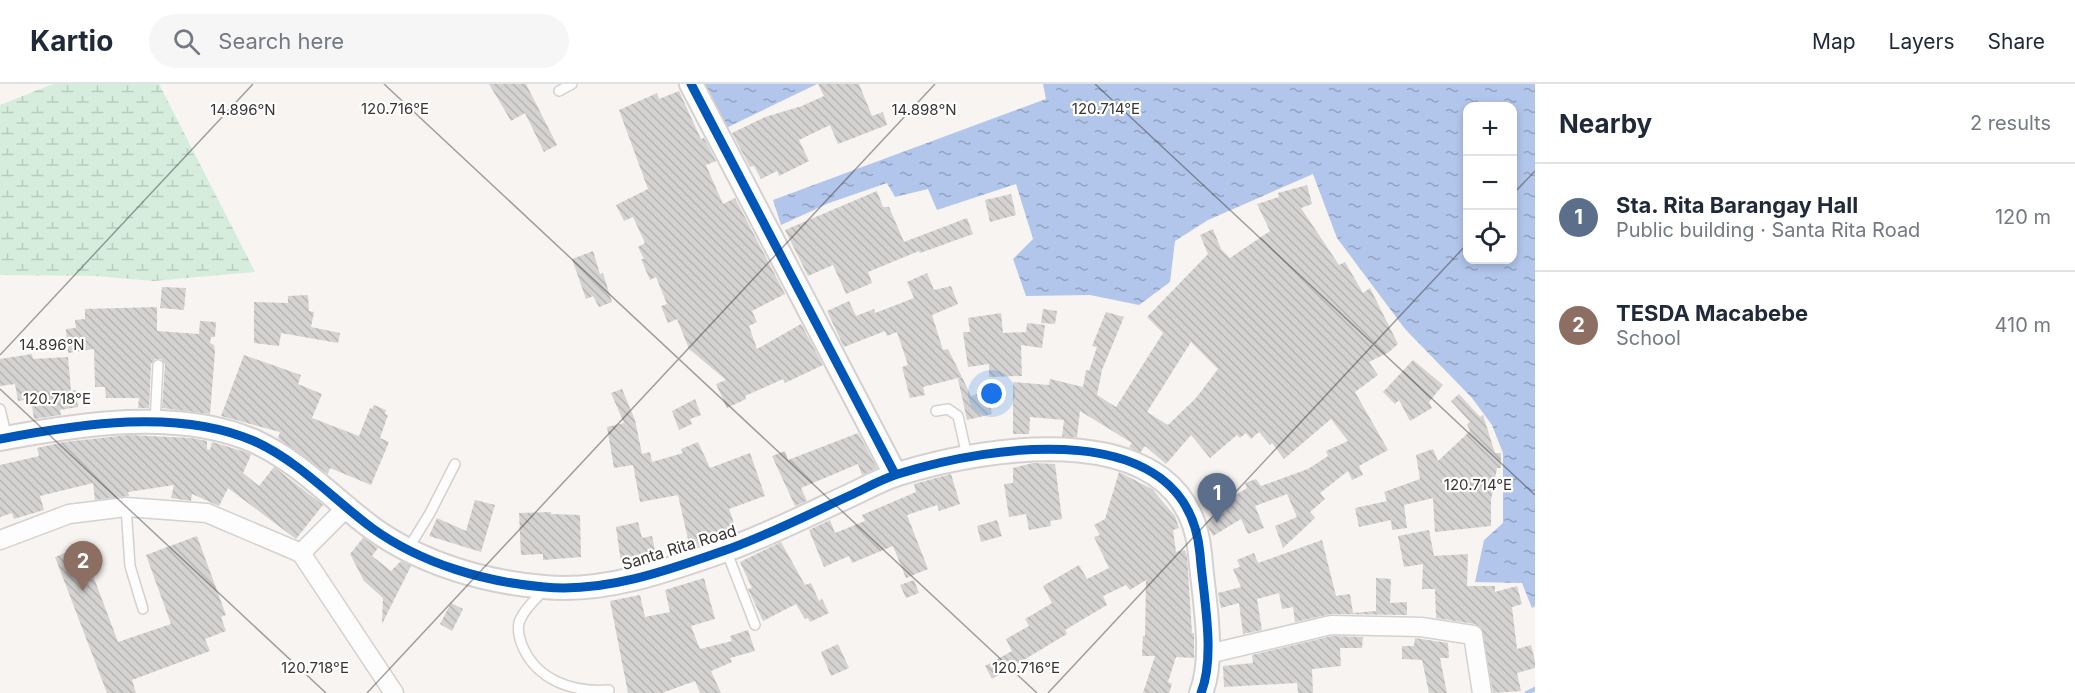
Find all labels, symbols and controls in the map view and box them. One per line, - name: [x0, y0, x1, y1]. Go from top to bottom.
- search box: [149, 14, 569, 68]
- text: Kartio: [30, 24, 113, 58]
- icon: search: [170, 25, 203, 58]
- text: Search here: [218, 28, 344, 54]
- text: Map: [1812, 29, 1856, 54]
- text: Layers: [1889, 29, 1955, 54]
- text: Share: [1988, 29, 2045, 54]
- text: 120.716°E: [361, 99, 429, 118]
- text: 120.714°E: [1072, 99, 1140, 118]
- text: 14.896°N: [210, 100, 276, 119]
- text: 14.898°N: [891, 100, 957, 119]
- map controls: [1463, 102, 1517, 264]
- button: +: [1463, 102, 1517, 156]
- text: Nearby: [1559, 108, 1652, 139]
- text: 2 results: [1970, 111, 2051, 135]
- button: −: [1463, 156, 1517, 210]
- text: Sta. Rita Barangay Hall: [1616, 192, 1858, 218]
- text: 1: [1574, 205, 1583, 229]
- text: 120 m: [1995, 205, 2051, 229]
- button: locate: [1463, 210, 1517, 264]
- text: Public building · Santa Rita Road: [1616, 218, 1920, 242]
- text: TESDA Macabebe: [1616, 300, 1808, 326]
- text: 2: [1572, 313, 1585, 337]
- text: 410 m: [1995, 313, 2051, 337]
- text: School: [1616, 326, 1681, 350]
- text: 14.896°N: [19, 335, 85, 354]
- your location: [977, 379, 1006, 408]
- text: 120.718°E: [23, 389, 91, 408]
- pin: 1: [1198, 474, 1236, 523]
- text: 120.714°E: [1444, 475, 1512, 494]
- street label: Santa Rita Road: [619, 520, 739, 574]
- pin: 2: [64, 542, 103, 591]
- text: 120.718°E: [281, 658, 349, 677]
- text: 120.716°E: [992, 658, 1060, 677]

